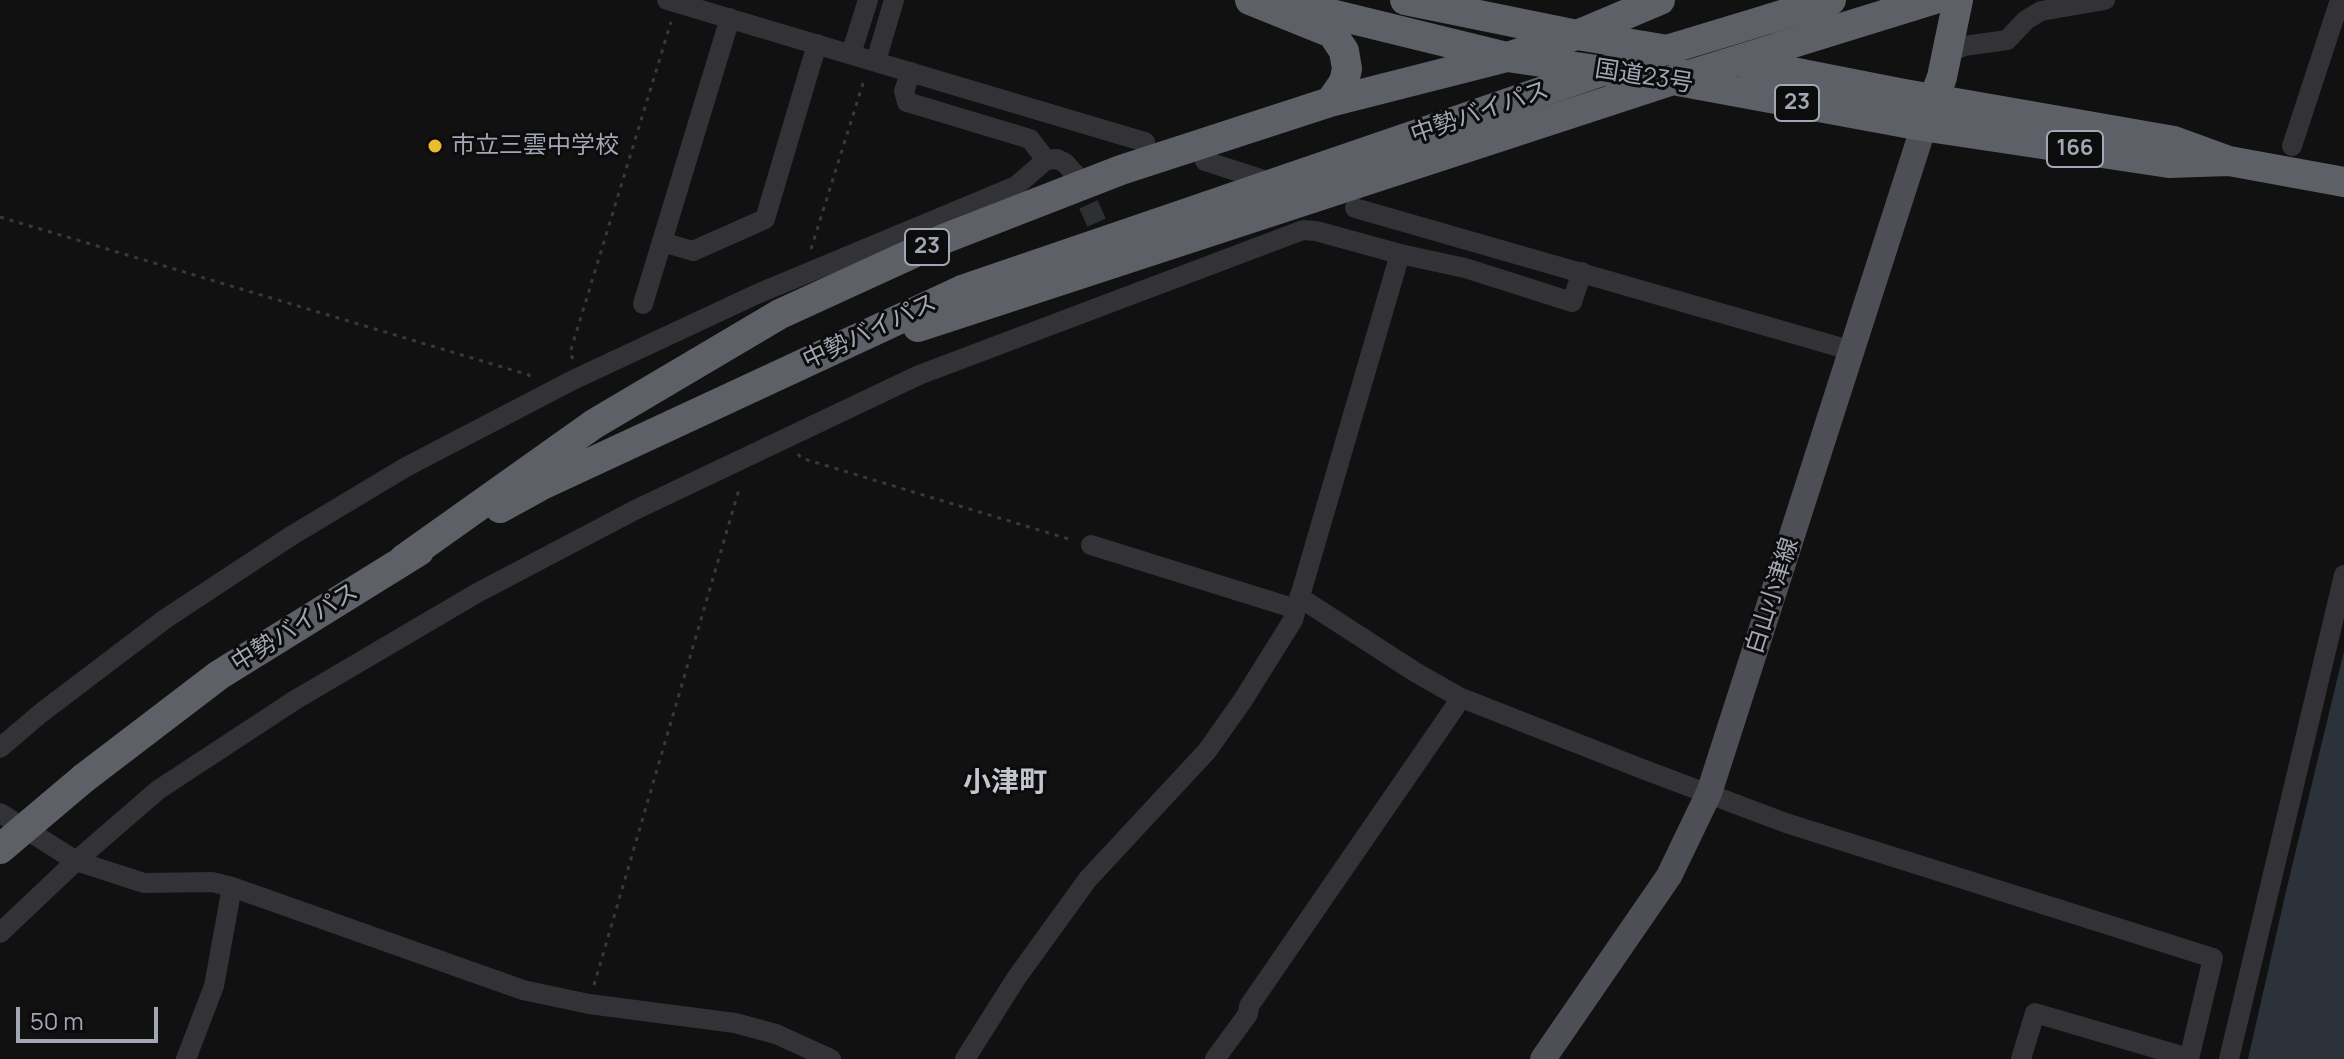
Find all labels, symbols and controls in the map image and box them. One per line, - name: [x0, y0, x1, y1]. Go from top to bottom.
- street label: 国道23号: [1593, 55, 1695, 99]
- street label: 中勢バイパス: [1407, 76, 1553, 150]
- road number: 23: [1775, 85, 1819, 121]
- road number: 166: [2047, 131, 2103, 167]
- place label: 市立三雲中学校: [451, 132, 619, 160]
- marker: 市立三雲中学校: [426, 137, 444, 155]
- road number: 23: [905, 229, 949, 265]
- street label: 中勢バイパス: [799, 289, 941, 375]
- street label: 白山小津線: [1741, 534, 1805, 658]
- street label: 中勢バイパス: [226, 578, 364, 678]
- district label: 小津町: [963, 766, 1047, 800]
- scale bar: [20, 991, 162, 1041]
- text: 50 m: [30, 1004, 84, 1037]

